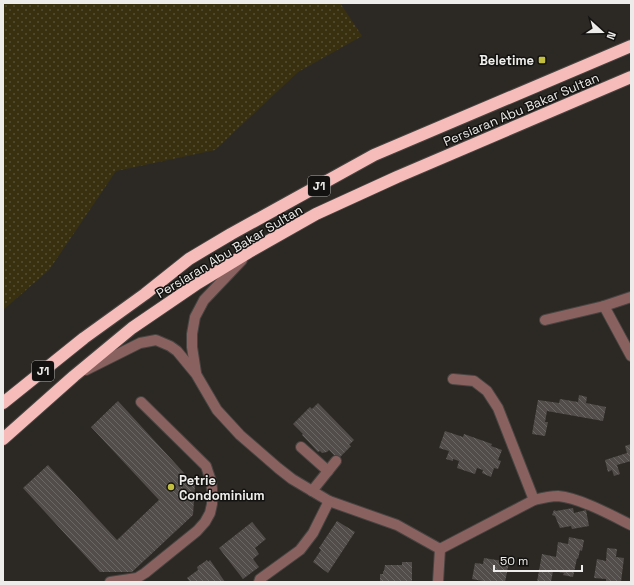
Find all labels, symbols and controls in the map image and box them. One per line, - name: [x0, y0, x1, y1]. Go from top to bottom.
- north arrow: [582, 12, 622, 52]
- text: N: [603, 30, 619, 42]
- place label: Beletime: [479, 52, 534, 69]
- marker: Beletime: [537, 55, 547, 65]
- street label: Persiaran Abu Bakar Sultan: [441, 69, 602, 150]
- road number: J1: [308, 176, 330, 196]
- street label: Persiaran Abu Bakar Sultan: [153, 201, 306, 302]
- road number: J1: [32, 361, 54, 381]
- place label: Petrie Condominium: [179, 472, 265, 504]
- marker: Petrie Condominium: [166, 482, 176, 492]
- scale bar: [494, 547, 582, 573]
- text: 50 m: [500, 553, 528, 569]

